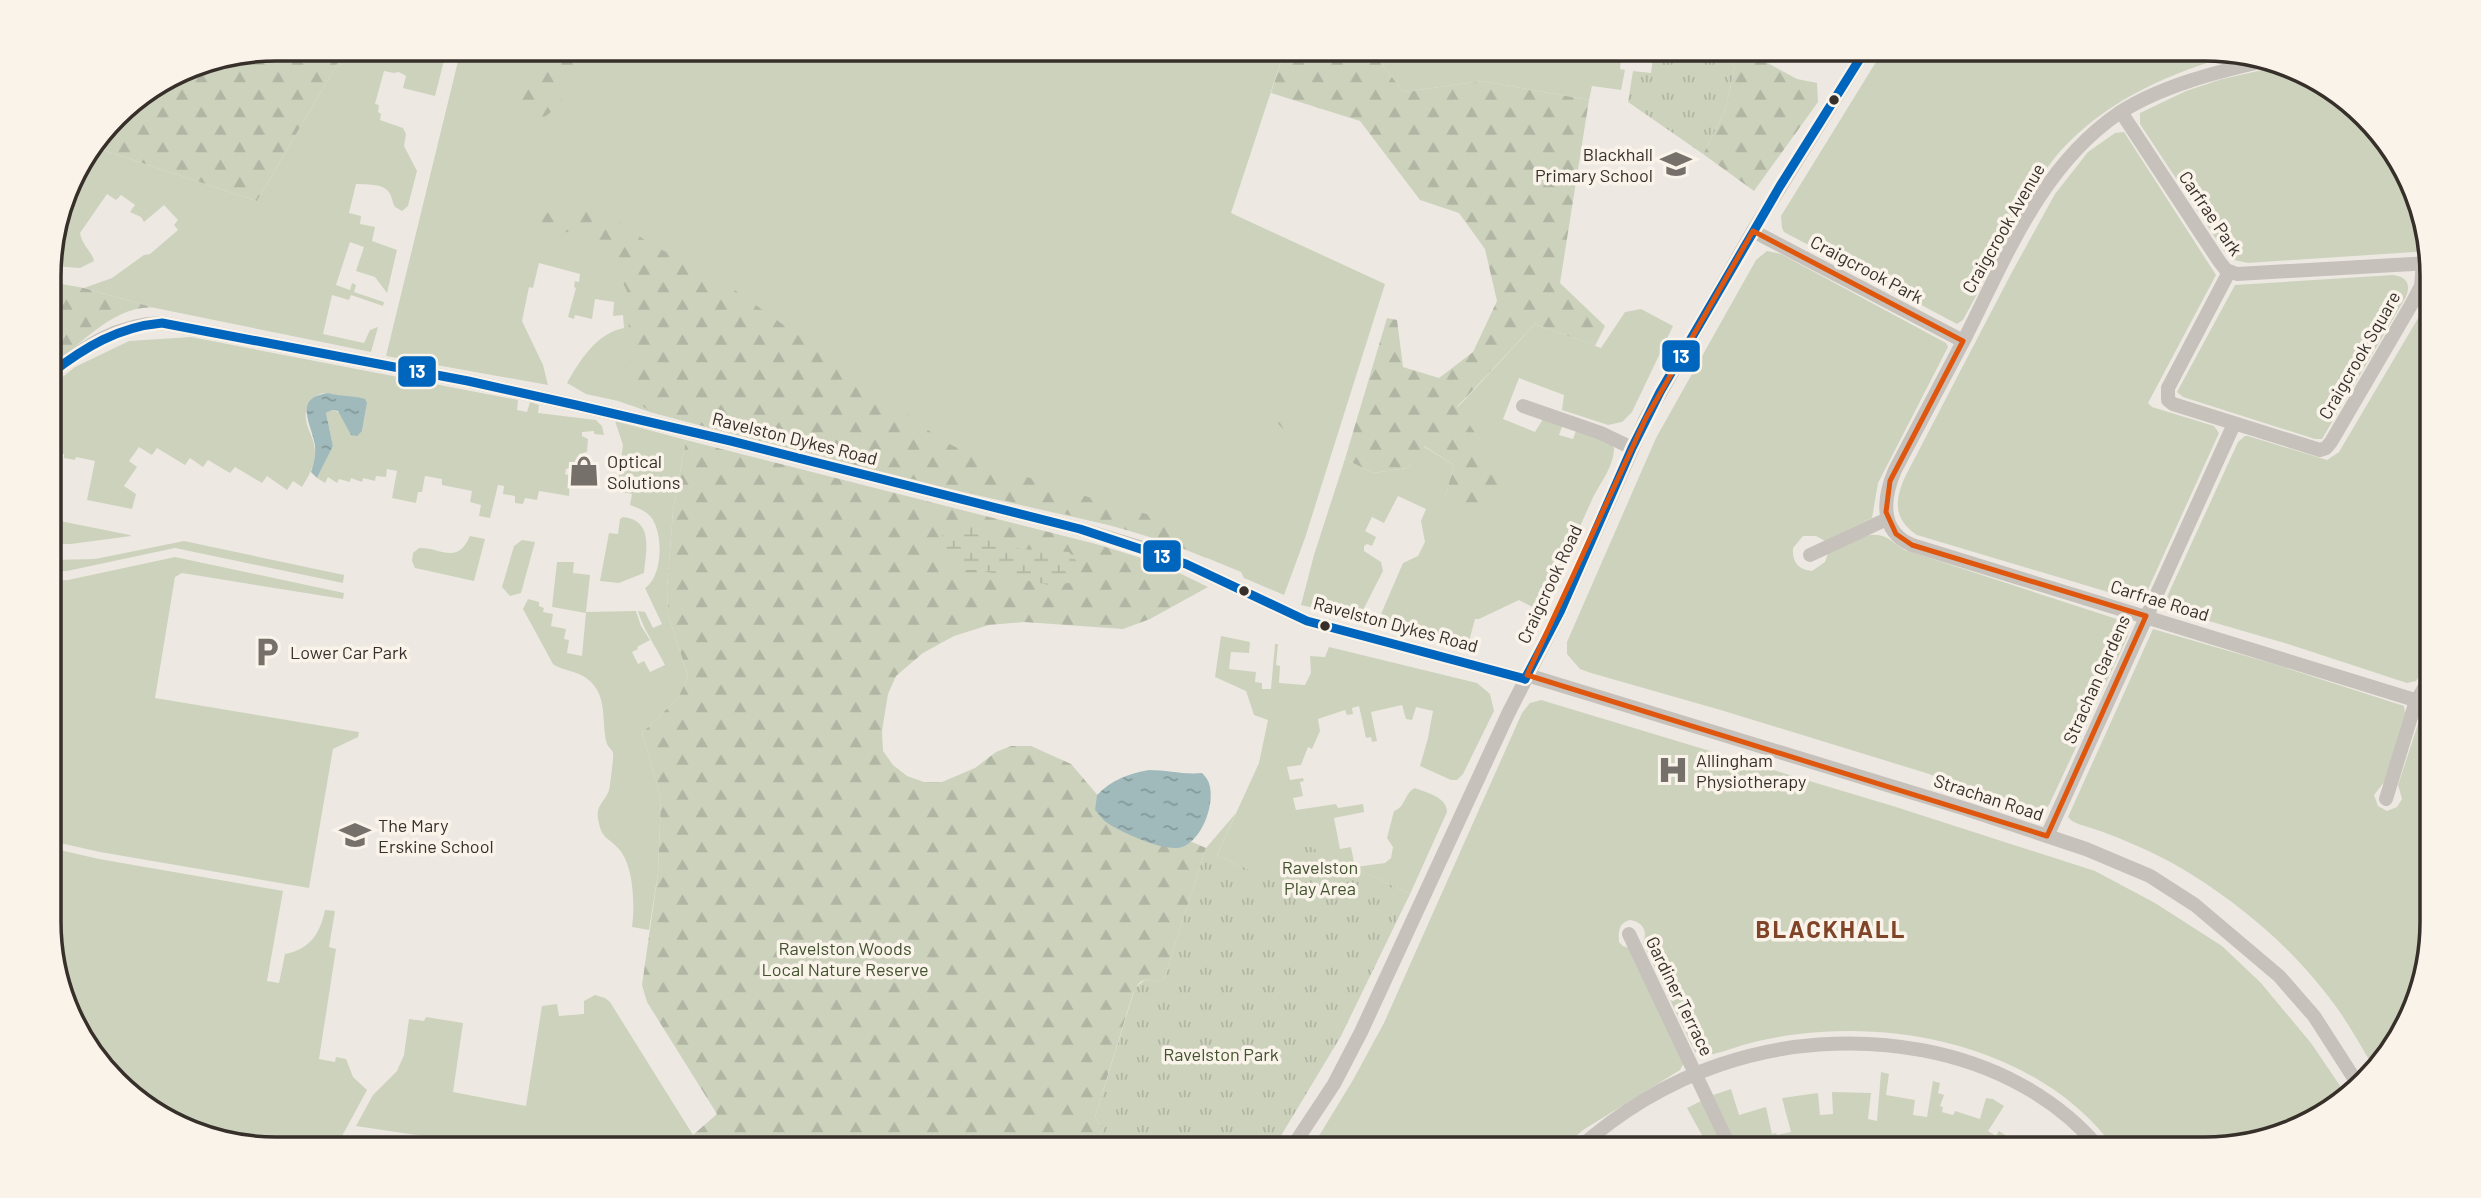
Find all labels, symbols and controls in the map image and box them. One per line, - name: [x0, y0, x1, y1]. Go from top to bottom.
- unlabelled marker: [1827, 93, 1841, 107]
- place label: Blackhall Primary School: [1535, 143, 1653, 186]
- school or university icon: Blackhall Primary School: [1659, 147, 1693, 181]
- street label: Craigcrook Avenue: [1957, 159, 2049, 297]
- street label: Carfrae Park: [2175, 166, 2247, 260]
- street label: Craigcrook Park: [1807, 230, 1927, 308]
- street label: Craigcrook Square: [2313, 287, 2405, 423]
- line badge: 13: [1661, 339, 1701, 373]
- text: 13: [1673, 344, 1690, 367]
- line badge: 13: [397, 355, 437, 388]
- text: 13: [409, 359, 426, 382]
- street label: Ravelston Dykes Road: [710, 407, 880, 469]
- place label: Optical Solutions: [607, 450, 680, 493]
- shop icon: Optical Solutions: [567, 454, 601, 488]
- street label: Craigcrook Road: [1512, 521, 1586, 647]
- line badge: 13: [1142, 539, 1182, 573]
- text: 13: [1154, 544, 1171, 567]
- street label: Carfrae Road: [2108, 575, 2212, 625]
- unlabelled marker: [1237, 584, 1251, 598]
- street label: Ravelston Dykes Road: [1311, 591, 1481, 657]
- street label: Strachan Gardens: [2058, 611, 2134, 747]
- unlabelled marker: [1318, 619, 1332, 633]
- parking icon: Lower Car Park: [250, 635, 284, 669]
- place label: Lower Car Park: [290, 641, 408, 663]
- place label: Allingham Physiotherapy: [1696, 749, 1806, 792]
- hospital icon: Allingham Physiotherapy: [1656, 753, 1690, 787]
- street label: Strachan Road: [1931, 769, 2047, 825]
- place label: The Mary Erskine School: [378, 814, 494, 857]
- school or university icon: The Mary Erskine School: [338, 818, 372, 852]
- park label: Ravelston Play Area: [1282, 856, 1358, 899]
- district label: BLACKHALL: [1756, 914, 1906, 943]
- street label: Gardiner Terrace: [1642, 933, 1718, 1059]
- park label: Ravelston Woods Local Nature Reserve: [761, 937, 929, 980]
- park label: Ravelston Park: [1163, 1043, 1279, 1065]

